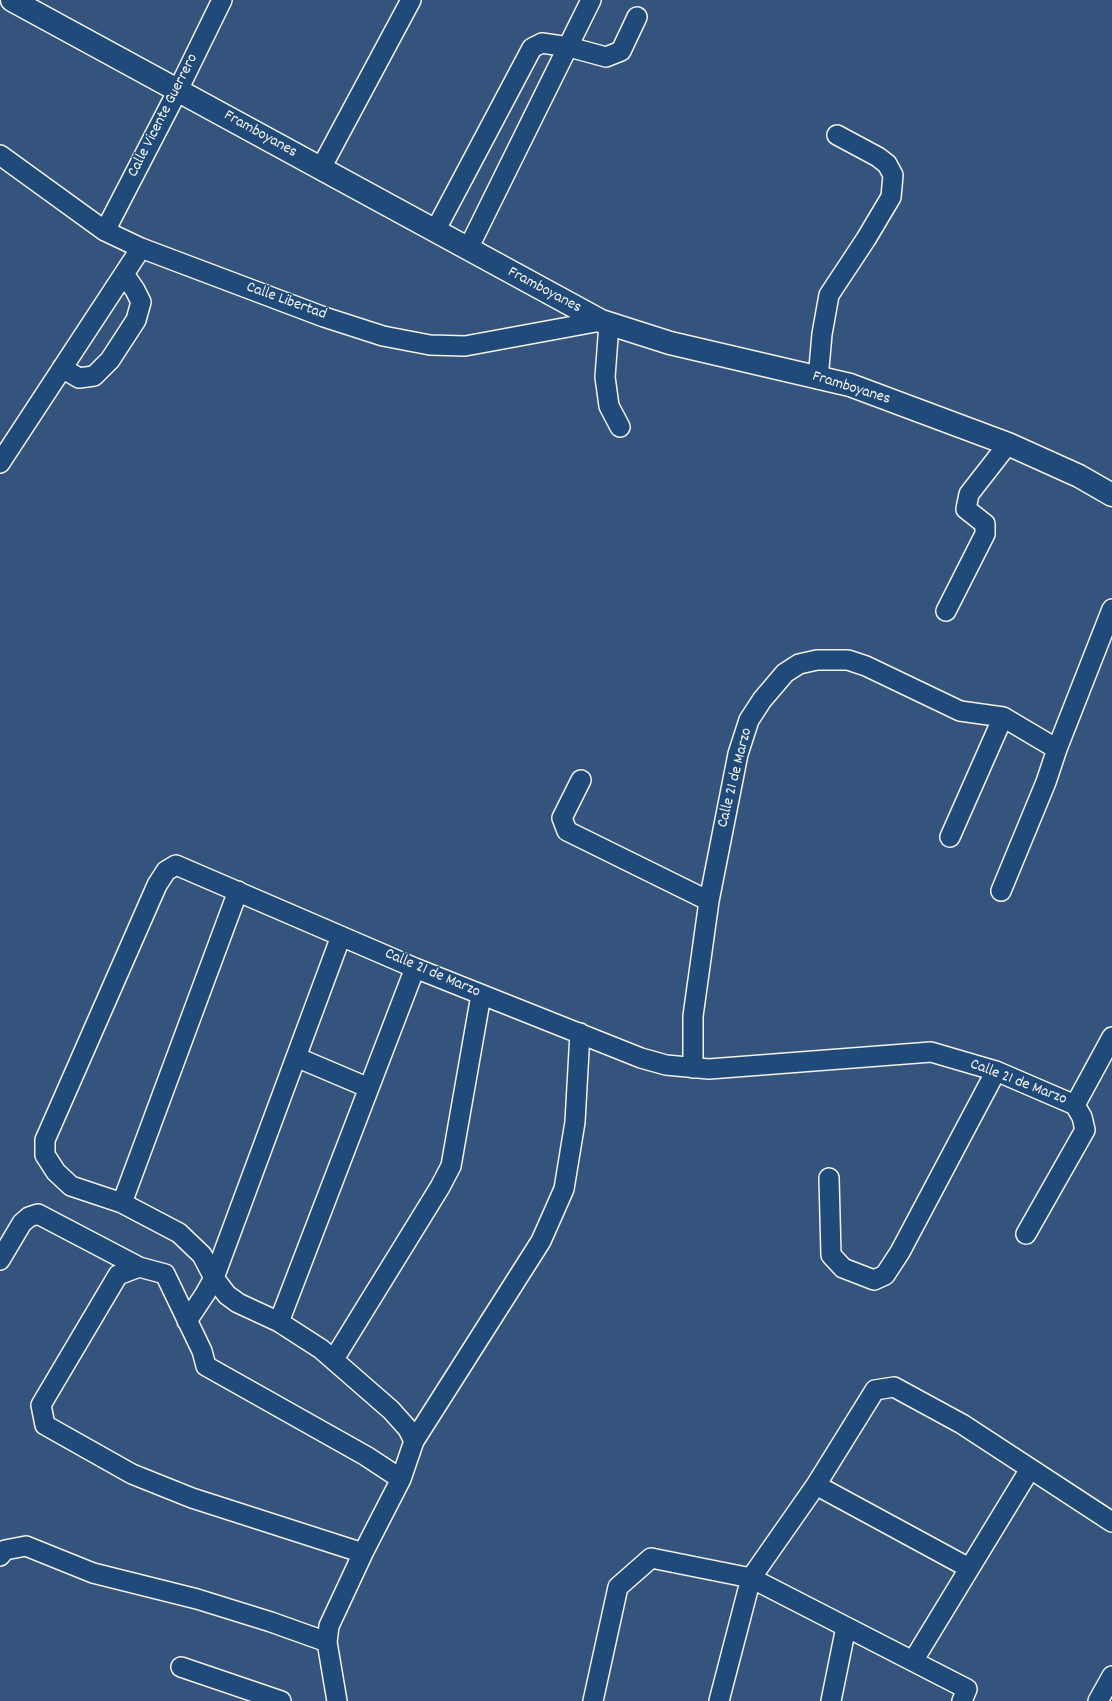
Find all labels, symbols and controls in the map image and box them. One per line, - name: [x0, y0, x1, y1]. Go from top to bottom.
- street label: Calle Vicente Guerrero: [125, 51, 203, 181]
- street label: Framboyanes: [220, 107, 300, 163]
- street label: Framboyanes: [504, 264, 584, 318]
- street label: Calle Libertad: [243, 279, 329, 325]
- street label: Framboyanes: [810, 368, 892, 410]
- street label: Calle 21 de Marzo: [714, 726, 758, 830]
- street label: Calle 21 de Marzo: [381, 945, 483, 1003]
- street label: Calle 21 de Marzo: [967, 1056, 1069, 1110]

